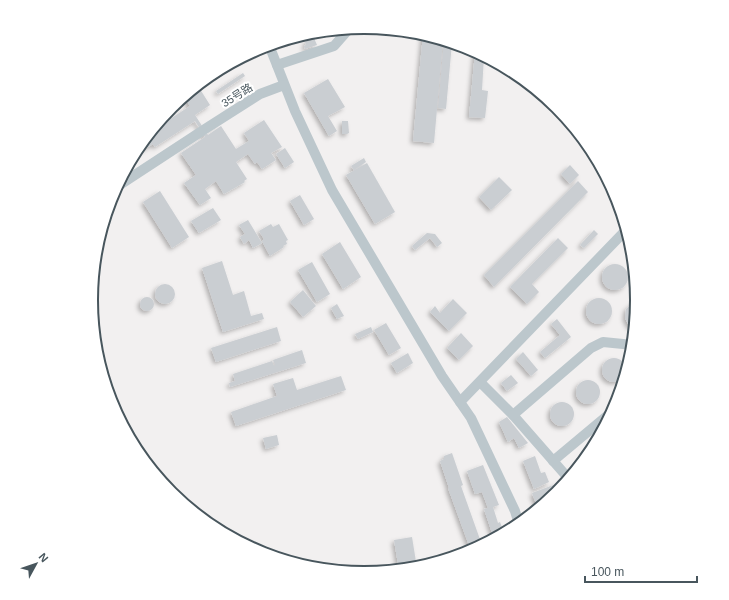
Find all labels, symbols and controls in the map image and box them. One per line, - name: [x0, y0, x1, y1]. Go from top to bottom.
- street label: 35号路: [219, 81, 255, 109]
- north arrow: [16, 544, 56, 584]
- text: N: [37, 551, 51, 565]
- scale bar: [585, 558, 697, 584]
- text: 100 m: [591, 565, 624, 579]

